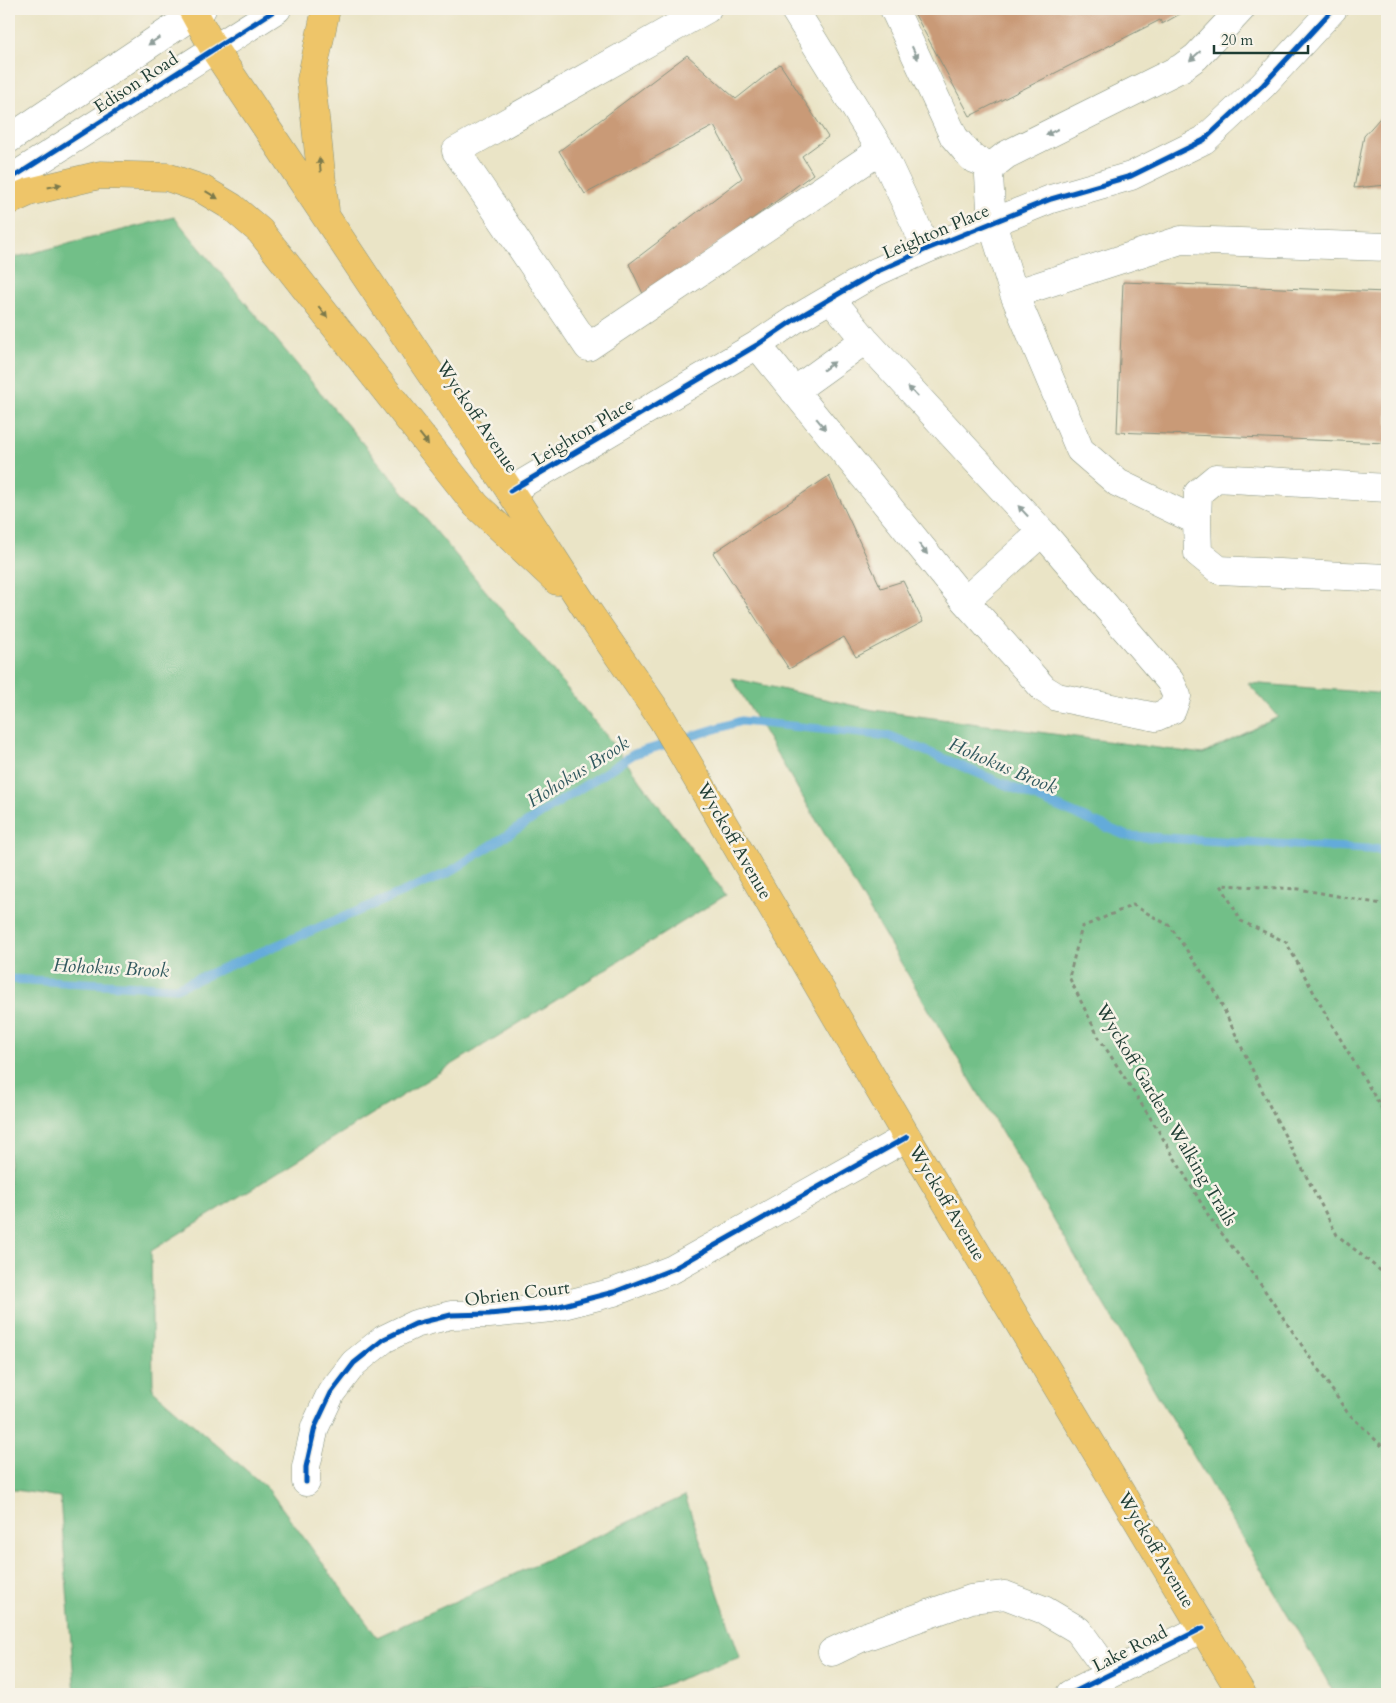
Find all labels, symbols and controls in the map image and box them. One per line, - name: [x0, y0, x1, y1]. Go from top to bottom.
- scale bar: [1214, 22, 1307, 54]
- text: 20 m: [1221, 30, 1253, 50]
- one-way arrow: [148, 36, 161, 46]
- street label: Edison Road: [89, 46, 183, 120]
- one-way arrow: [911, 46, 919, 60]
- one-way arrow: [1189, 51, 1202, 62]
- one-way arrow: [1045, 128, 1059, 136]
- one-way arrow: [316, 157, 324, 173]
- one-way arrow: [47, 182, 62, 190]
- one-way arrow: [206, 190, 219, 199]
- street label: Leighton Place: [879, 198, 993, 266]
- one-way arrow: [318, 305, 329, 318]
- street label: Wyckoff Avenue: [429, 355, 524, 478]
- one-way arrow: [822, 361, 836, 371]
- one-way arrow: [907, 386, 919, 398]
- street label: Leighton Place: [528, 392, 638, 472]
- one-way arrow: [815, 417, 826, 430]
- one-way arrow: [419, 432, 429, 446]
- one-way arrow: [1017, 506, 1029, 518]
- one-way arrow: [918, 543, 929, 556]
- water label: Hohokus Brook: [522, 730, 635, 814]
- water label: Hohokus Brook: [945, 731, 1062, 801]
- street label: Wyckoff Avenue: [690, 777, 778, 904]
- water label: Hohokus Brook: [52, 952, 170, 984]
- street label: Wyckoff Gardens Walking Trails: [1089, 998, 1242, 1231]
- street label: Wyckoff Avenue: [902, 1140, 991, 1266]
- street label: Obrien Court: [463, 1275, 571, 1313]
- street label: Wyckoff Avenue: [1111, 1487, 1200, 1613]
- street label: Lake Road: [1088, 1619, 1172, 1678]

